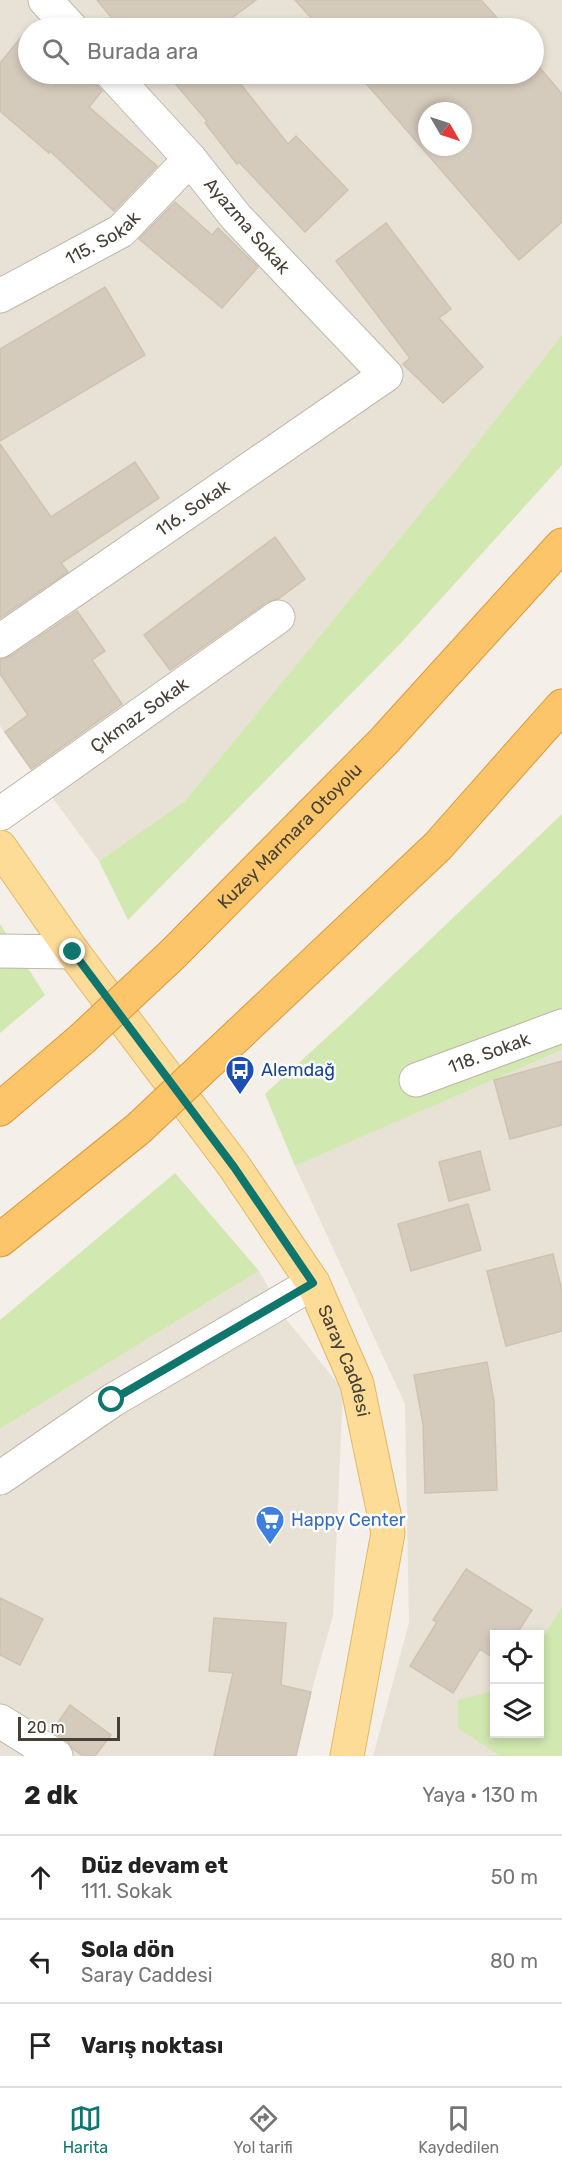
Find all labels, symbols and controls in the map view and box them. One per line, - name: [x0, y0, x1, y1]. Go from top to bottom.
- search box: [18, 18, 544, 84]
- icon: search: [39, 35, 72, 68]
- text: Burada ara: [87, 38, 198, 65]
- north arrow: [418, 102, 472, 156]
- street label: Ayazma Sokak: [199, 173, 295, 279]
- street label: 115. Sokak: [61, 206, 145, 270]
- street label: 116. Sokak: [151, 475, 235, 541]
- street label: Çıkmaz Sokak: [86, 672, 193, 757]
- street label: Kuzey Marmara Otoyolu: [213, 759, 367, 914]
- route end: [59, 938, 85, 964]
- street label: 118. Sokak: [445, 1028, 534, 1078]
- bus stop icon: Alemdağ: [224, 1054, 256, 1096]
- place label: Alemdağ: [261, 1059, 335, 1081]
- street label: Saray Caddesi: [313, 1301, 375, 1419]
- route start: [98, 1386, 124, 1412]
- supermarket icon: Happy Center: [254, 1504, 286, 1546]
- place label: Happy Center: [291, 1509, 406, 1531]
- map controls: [490, 1630, 544, 1738]
- button: locate: [490, 1630, 544, 1684]
- button: layers: [490, 1684, 544, 1738]
- scale bar: [18, 1714, 120, 1742]
- text: 20 m: [27, 1718, 65, 1737]
- text: 2 dk: [24, 1780, 78, 1811]
- text: Yaya · 130 m: [422, 1783, 538, 1807]
- text: Düz devam et: [81, 1852, 228, 1879]
- icon: ahead: [24, 1861, 57, 1894]
- text: 50 m: [491, 1865, 538, 1889]
- text: 111. Sokak: [81, 1879, 172, 1903]
- text: Sola dön: [81, 1936, 174, 1963]
- icon: left: [24, 1945, 57, 1978]
- text: 80 m: [490, 1949, 538, 1973]
- text: Saray Caddesi: [81, 1963, 213, 1987]
- icon: arrive: [24, 2029, 57, 2062]
- text: Varış noktası: [81, 2032, 223, 2059]
- tab: Harita: [63, 2102, 108, 2157]
- tab: Yol tarifi: [233, 2102, 293, 2157]
- tab: Kaydedilen: [418, 2102, 499, 2157]

